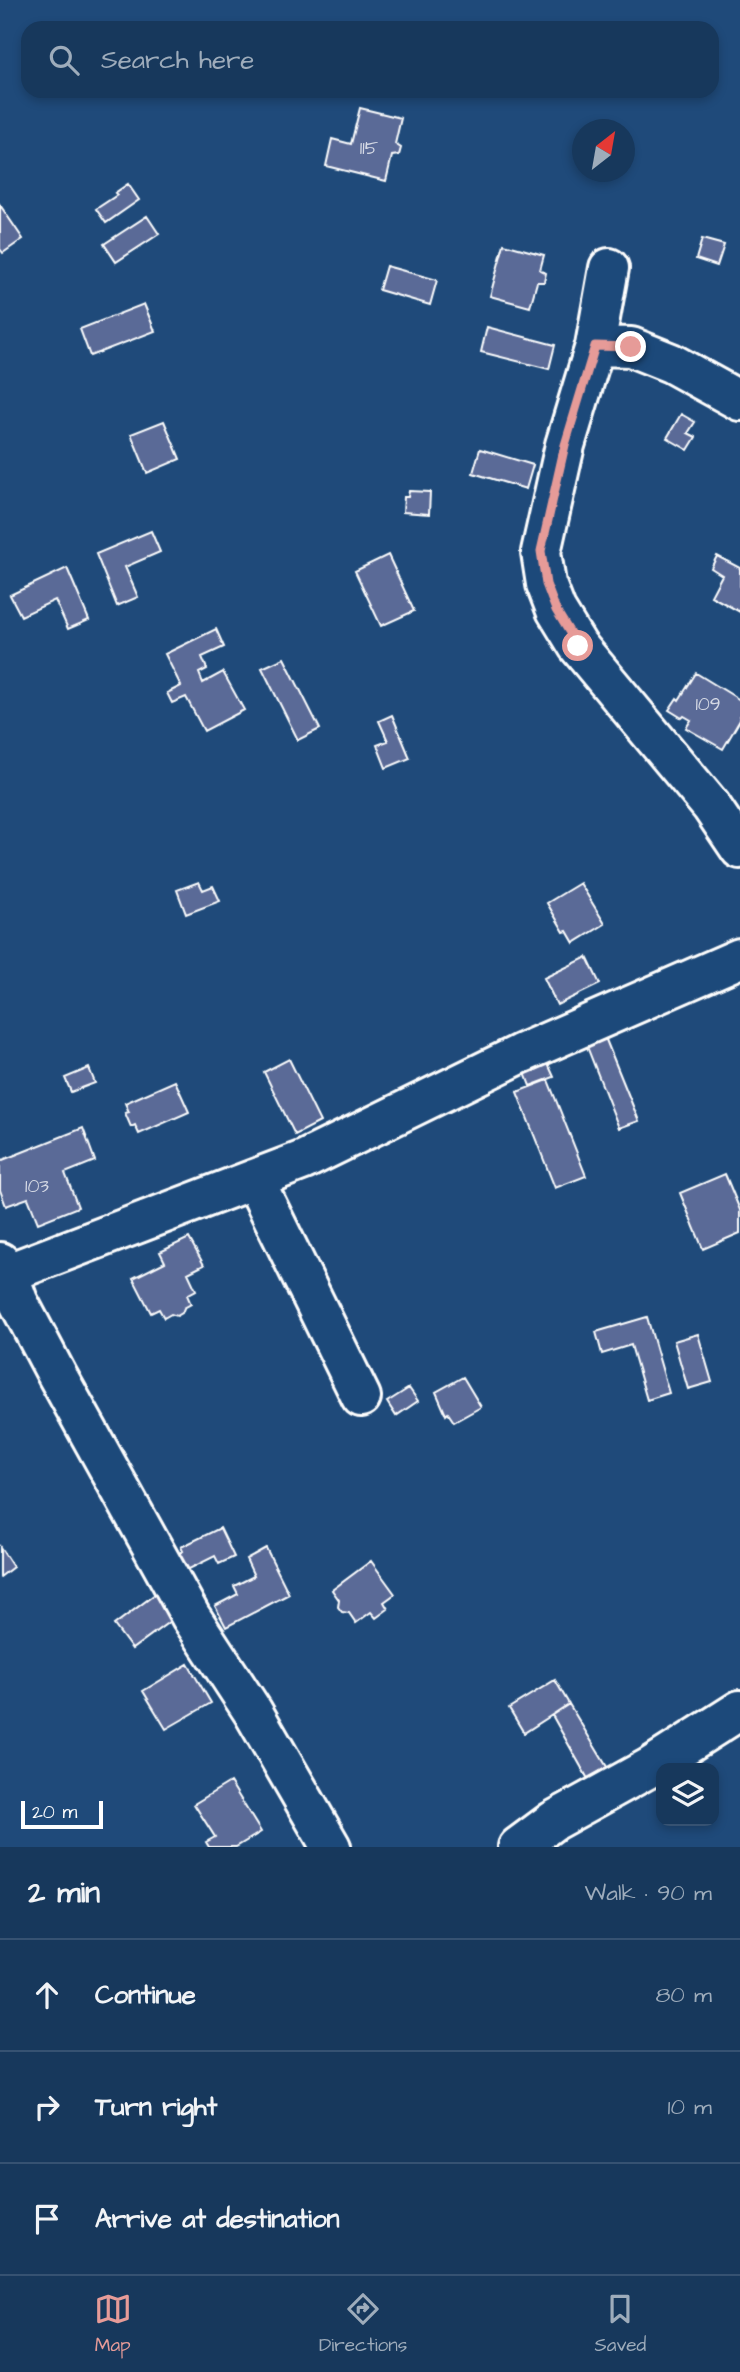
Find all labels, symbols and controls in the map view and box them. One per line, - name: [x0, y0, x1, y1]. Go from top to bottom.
- search box: [21, 21, 719, 98]
- icon: search: [45, 41, 83, 79]
- text: Search here: [101, 42, 254, 78]
- north arrow: [572, 119, 635, 182]
- house number: 115: [360, 135, 379, 162]
- route end: [615, 331, 646, 362]
- route start: [562, 630, 593, 661]
- house number: 109: [695, 691, 721, 718]
- house number: 103: [25, 1173, 49, 1200]
- map controls: [656, 1763, 719, 1826]
- button: layers: [656, 1763, 719, 1826]
- scale bar: [21, 1798, 103, 1830]
- text: 20 m: [32, 1799, 77, 1826]
- text: 2 min: [28, 1872, 100, 1914]
- text: Walk · 90 m: [585, 1877, 712, 1909]
- icon: ahead: [28, 1976, 66, 2014]
- text: Continue: [95, 1977, 196, 2013]
- text: 80 m: [655, 1979, 712, 2011]
- icon: right: [28, 2088, 66, 2126]
- text: Turn right: [95, 2089, 217, 2125]
- text: 10 m: [667, 2091, 712, 2123]
- icon: arrive: [28, 2200, 66, 2238]
- text: Arrive at destination: [95, 2201, 340, 2237]
- tab: Map: [94, 2290, 132, 2359]
- tab: Directions: [319, 2290, 407, 2359]
- tab: Saved: [595, 2290, 646, 2359]

